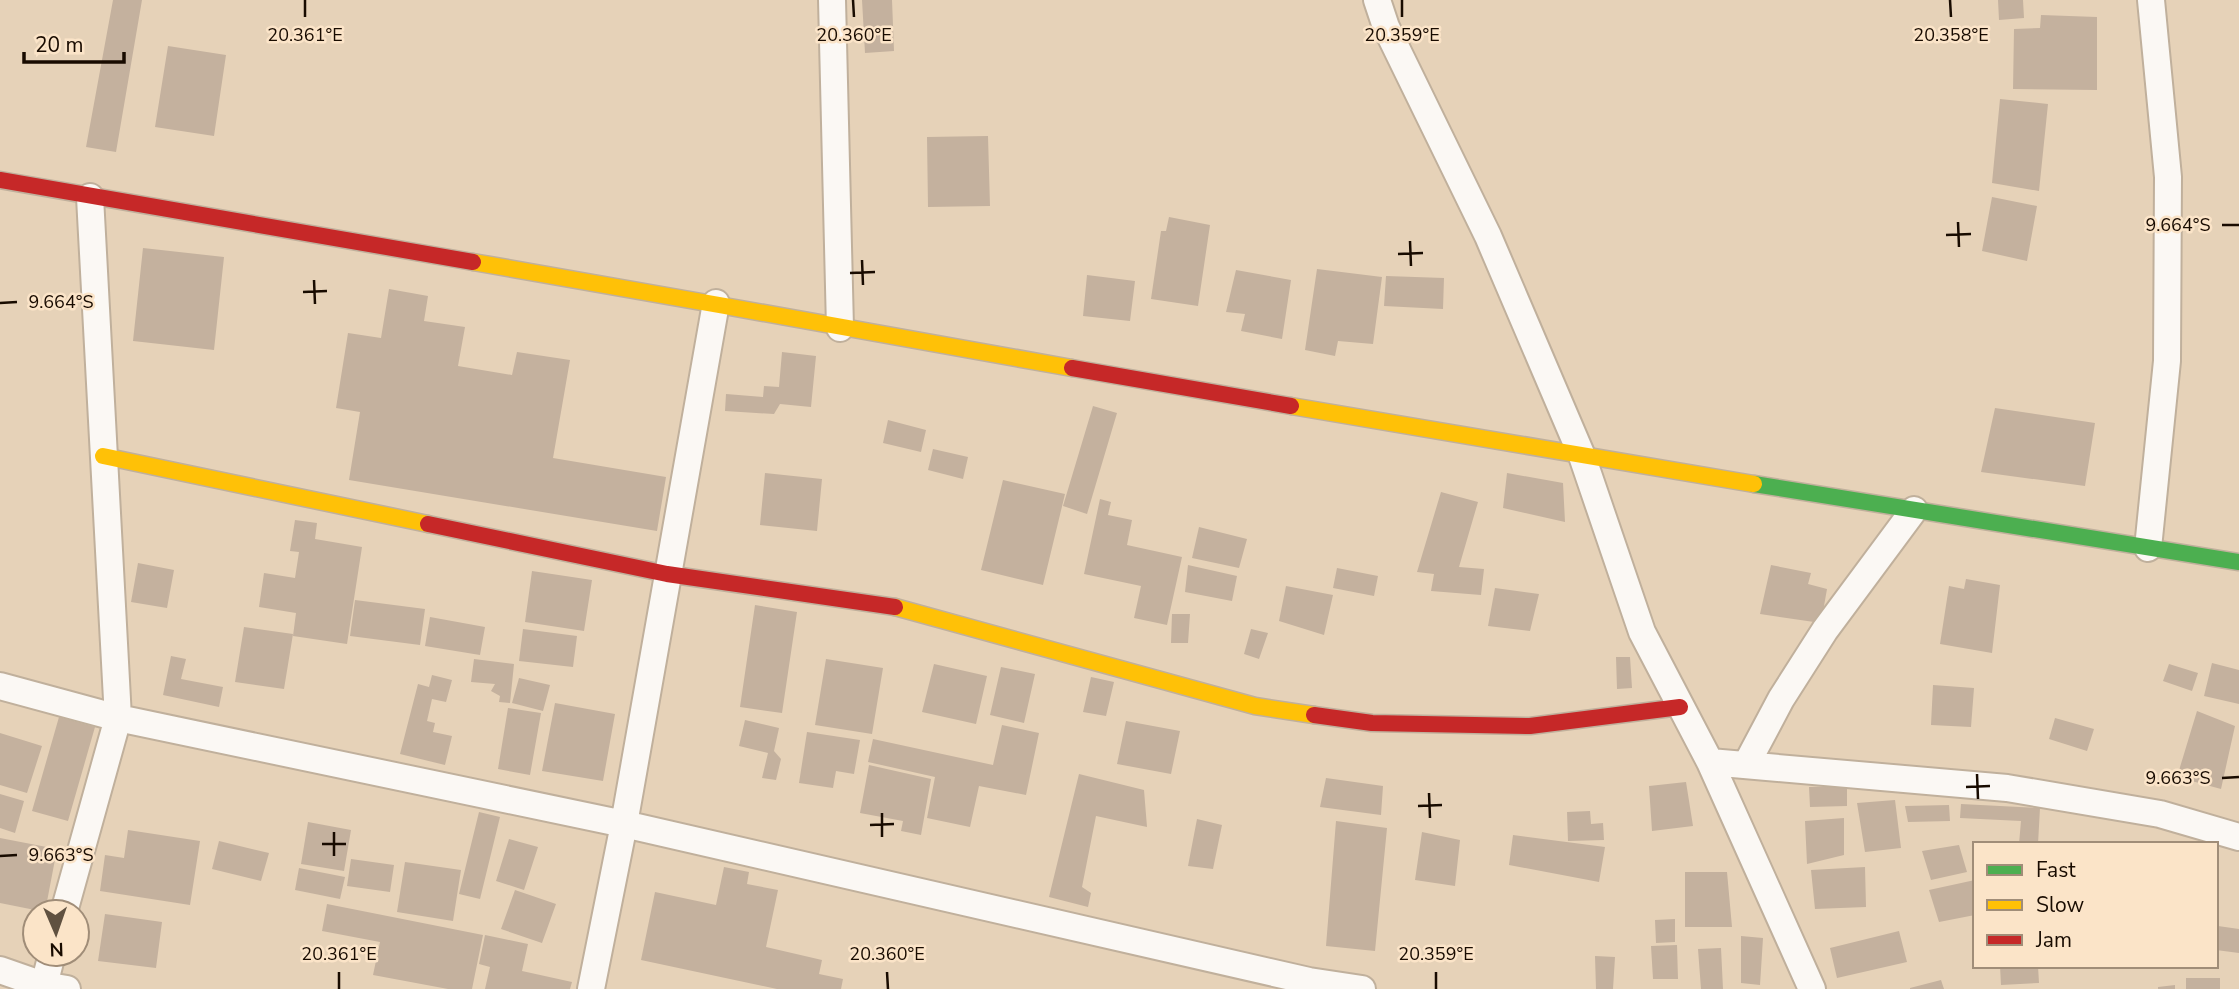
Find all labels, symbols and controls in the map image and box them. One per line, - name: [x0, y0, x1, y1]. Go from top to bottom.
- scale bar: [24, 21, 124, 65]
- text: 20.361°E: [267, 23, 343, 47]
- text: 20.360°E: [816, 23, 892, 47]
- text: 20.359°E: [1364, 23, 1440, 47]
- text: 20.358°E: [1913, 23, 1989, 47]
- text: 20 m: [35, 31, 84, 59]
- text: 9.664°S: [2145, 213, 2211, 237]
- text: 9.664°S: [28, 290, 94, 314]
- text: 9.663°S: [2145, 766, 2211, 790]
- legend: [1973, 842, 2218, 968]
- text: 9.663°S: [28, 843, 94, 867]
- text: Fast: [2036, 856, 2076, 884]
- text: Slow: [2036, 891, 2085, 919]
- north arrow: [21, 898, 91, 968]
- text: Jam: [2035, 926, 2072, 954]
- text: N: [49, 936, 64, 962]
- text: 20.361°E: [301, 942, 377, 966]
- text: 20.360°E: [849, 942, 925, 966]
- text: 20.359°E: [1398, 942, 1474, 966]

